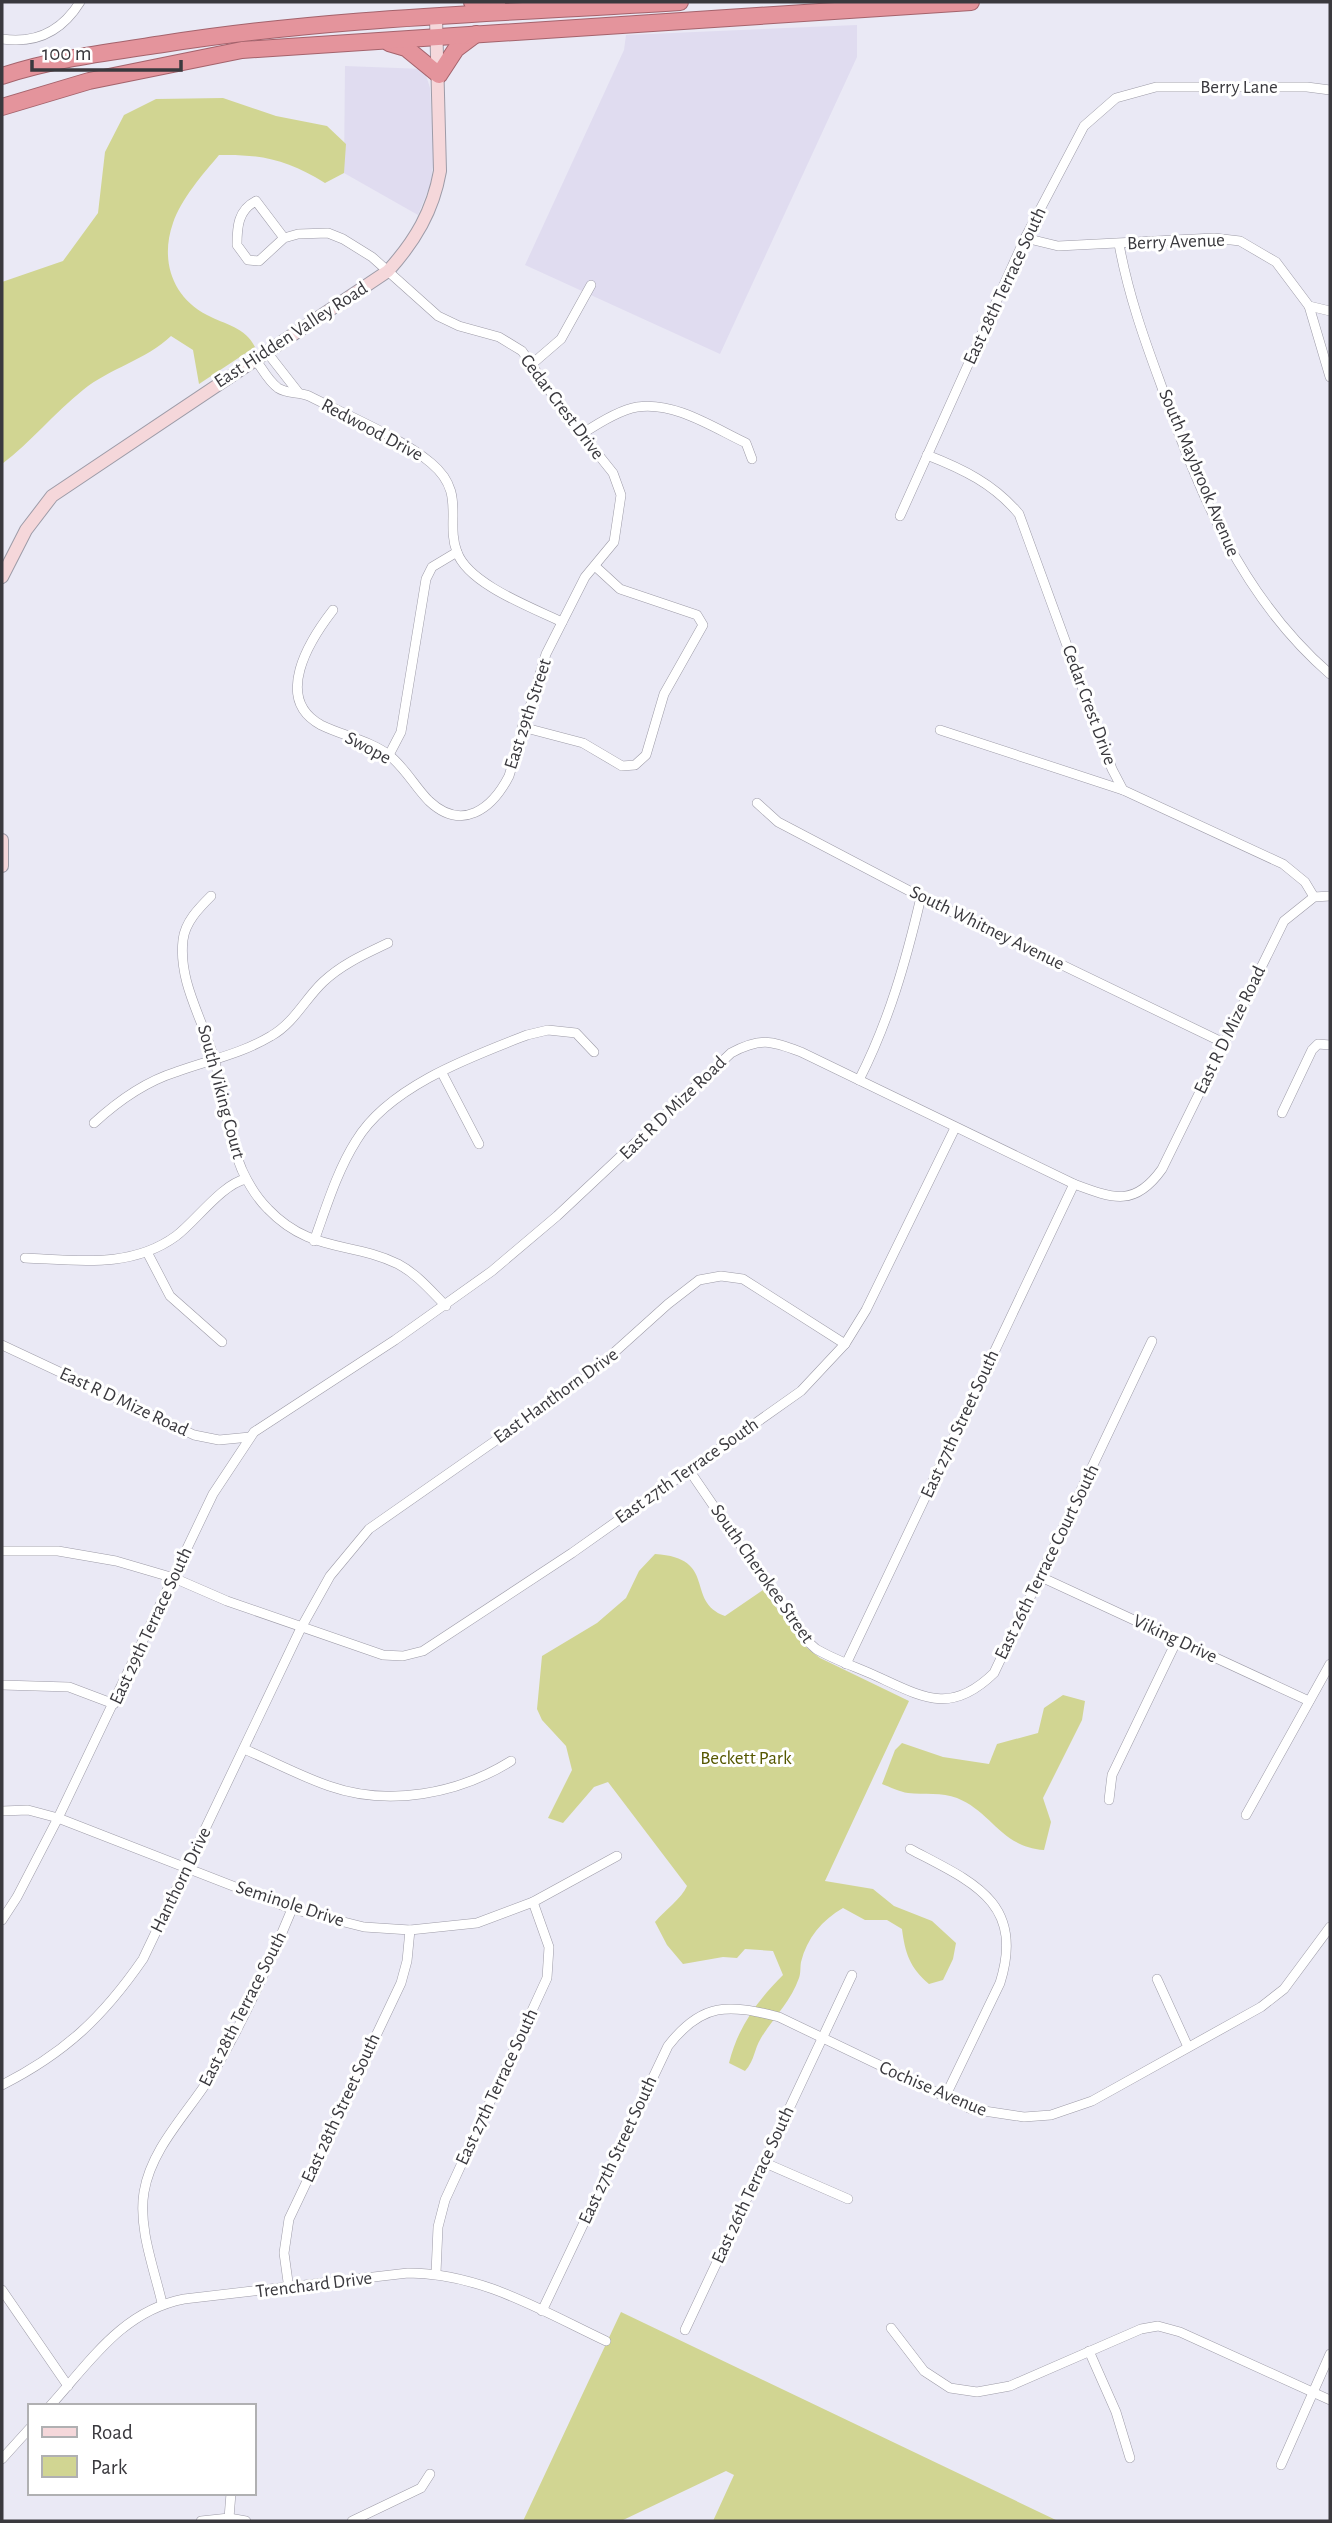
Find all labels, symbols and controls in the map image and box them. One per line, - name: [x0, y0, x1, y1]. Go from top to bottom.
- scale bar: [32, 28, 180, 72]
- text: 100 m: [42, 43, 92, 64]
- street label: Berry Lane: [1200, 78, 1278, 97]
- street label: East 28th Terrace South: [960, 205, 1050, 367]
- street label: Berry Avenue: [1127, 231, 1225, 253]
- street label: East Hidden Valley Road: [211, 278, 371, 392]
- street label: Cedar Crest Drive: [516, 351, 608, 463]
- street label: South Maybrook Avenue: [1155, 387, 1243, 559]
- street label: Redwood Drive: [318, 395, 426, 465]
- street label: Cedar Crest Drive: [1059, 643, 1119, 767]
- street label: East 29th Street: [501, 656, 555, 772]
- street label: Swope: [342, 728, 394, 768]
- street label: South Whitney Avenue: [907, 882, 1067, 974]
- street label: East R D Mize Road: [1191, 963, 1269, 1097]
- street label: South Viking Court: [194, 1023, 248, 1161]
- street label: East R D Mize Road: [616, 1053, 730, 1163]
- street label: East Hanthorn Drive: [490, 1345, 622, 1447]
- street label: East 27th Street South: [917, 1347, 1003, 1501]
- street label: East R D Mize Road: [57, 1364, 191, 1440]
- street label: East 27th Terrace South: [612, 1415, 762, 1527]
- street label: East 26th Terrace Court South: [991, 1461, 1103, 1663]
- street label: South Cherokee Street: [707, 1501, 817, 1647]
- street label: East 29th Terrace South: [106, 1545, 196, 1707]
- street label: Viking Drive: [1130, 1611, 1220, 1667]
- park label: Beckett Park: [700, 1749, 792, 1768]
- street label: Hanthorn Drive: [147, 1824, 215, 1936]
- street label: Seminole Drive: [234, 1878, 346, 1930]
- street label: East 28th Terrace South: [196, 1929, 290, 2089]
- street label: East 27th Terrace South: [453, 2006, 541, 2168]
- street label: East 28th Street South: [298, 2031, 384, 2185]
- street label: Cochise Avenue: [876, 2058, 990, 2120]
- street label: East 27th Street South: [575, 2073, 661, 2227]
- street label: East 26th Terrace South: [708, 2104, 798, 2266]
- street label: Trenchard Drive: [255, 2268, 373, 2302]
- legend: [28, 2404, 256, 2495]
- text: Road: [91, 2422, 133, 2443]
- text: Park: [91, 2457, 128, 2478]

